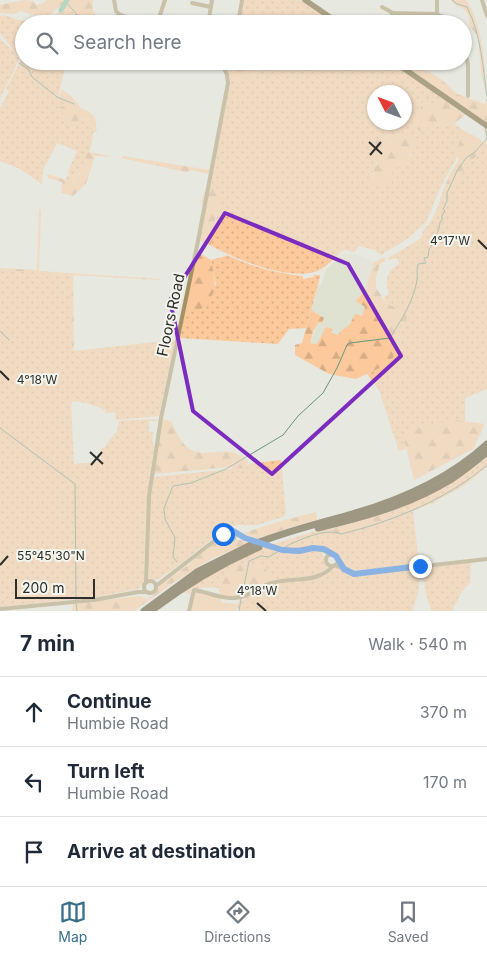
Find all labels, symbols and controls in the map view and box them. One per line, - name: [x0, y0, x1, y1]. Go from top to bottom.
- search box: [15, 15, 472, 70]
- icon: search: [33, 29, 61, 57]
- text: Search here: [73, 31, 182, 54]
- north arrow: [367, 85, 412, 130]
- text: 4°17'W: [430, 233, 470, 248]
- street label: Floors Road: [152, 272, 189, 358]
- text: 4°18'W: [17, 372, 58, 387]
- route start: [212, 523, 235, 546]
- text: 55°45'30"N: [17, 548, 85, 563]
- route end: [409, 555, 432, 578]
- scale bar: [15, 576, 95, 599]
- text: 200 m: [22, 579, 64, 596]
- text: 4°18'W: [237, 583, 278, 598]
- text: 7 min: [20, 631, 75, 656]
- text: Walk · 540 m: [368, 634, 467, 654]
- text: Continue: [67, 690, 152, 713]
- icon: ahead: [20, 698, 48, 726]
- text: 370 m: [420, 702, 467, 722]
- text: Humbie Road: [67, 713, 168, 733]
- text: Turn left: [67, 760, 145, 783]
- icon: left: [20, 768, 48, 796]
- text: 170 m: [423, 772, 467, 792]
- text: Humbie Road: [67, 783, 168, 803]
- icon: arrive: [20, 838, 48, 866]
- text: Arrive at destination: [67, 840, 256, 863]
- tab: Map: [58, 898, 87, 945]
- tab: Directions: [204, 898, 271, 945]
- tab: Saved: [388, 898, 429, 945]

